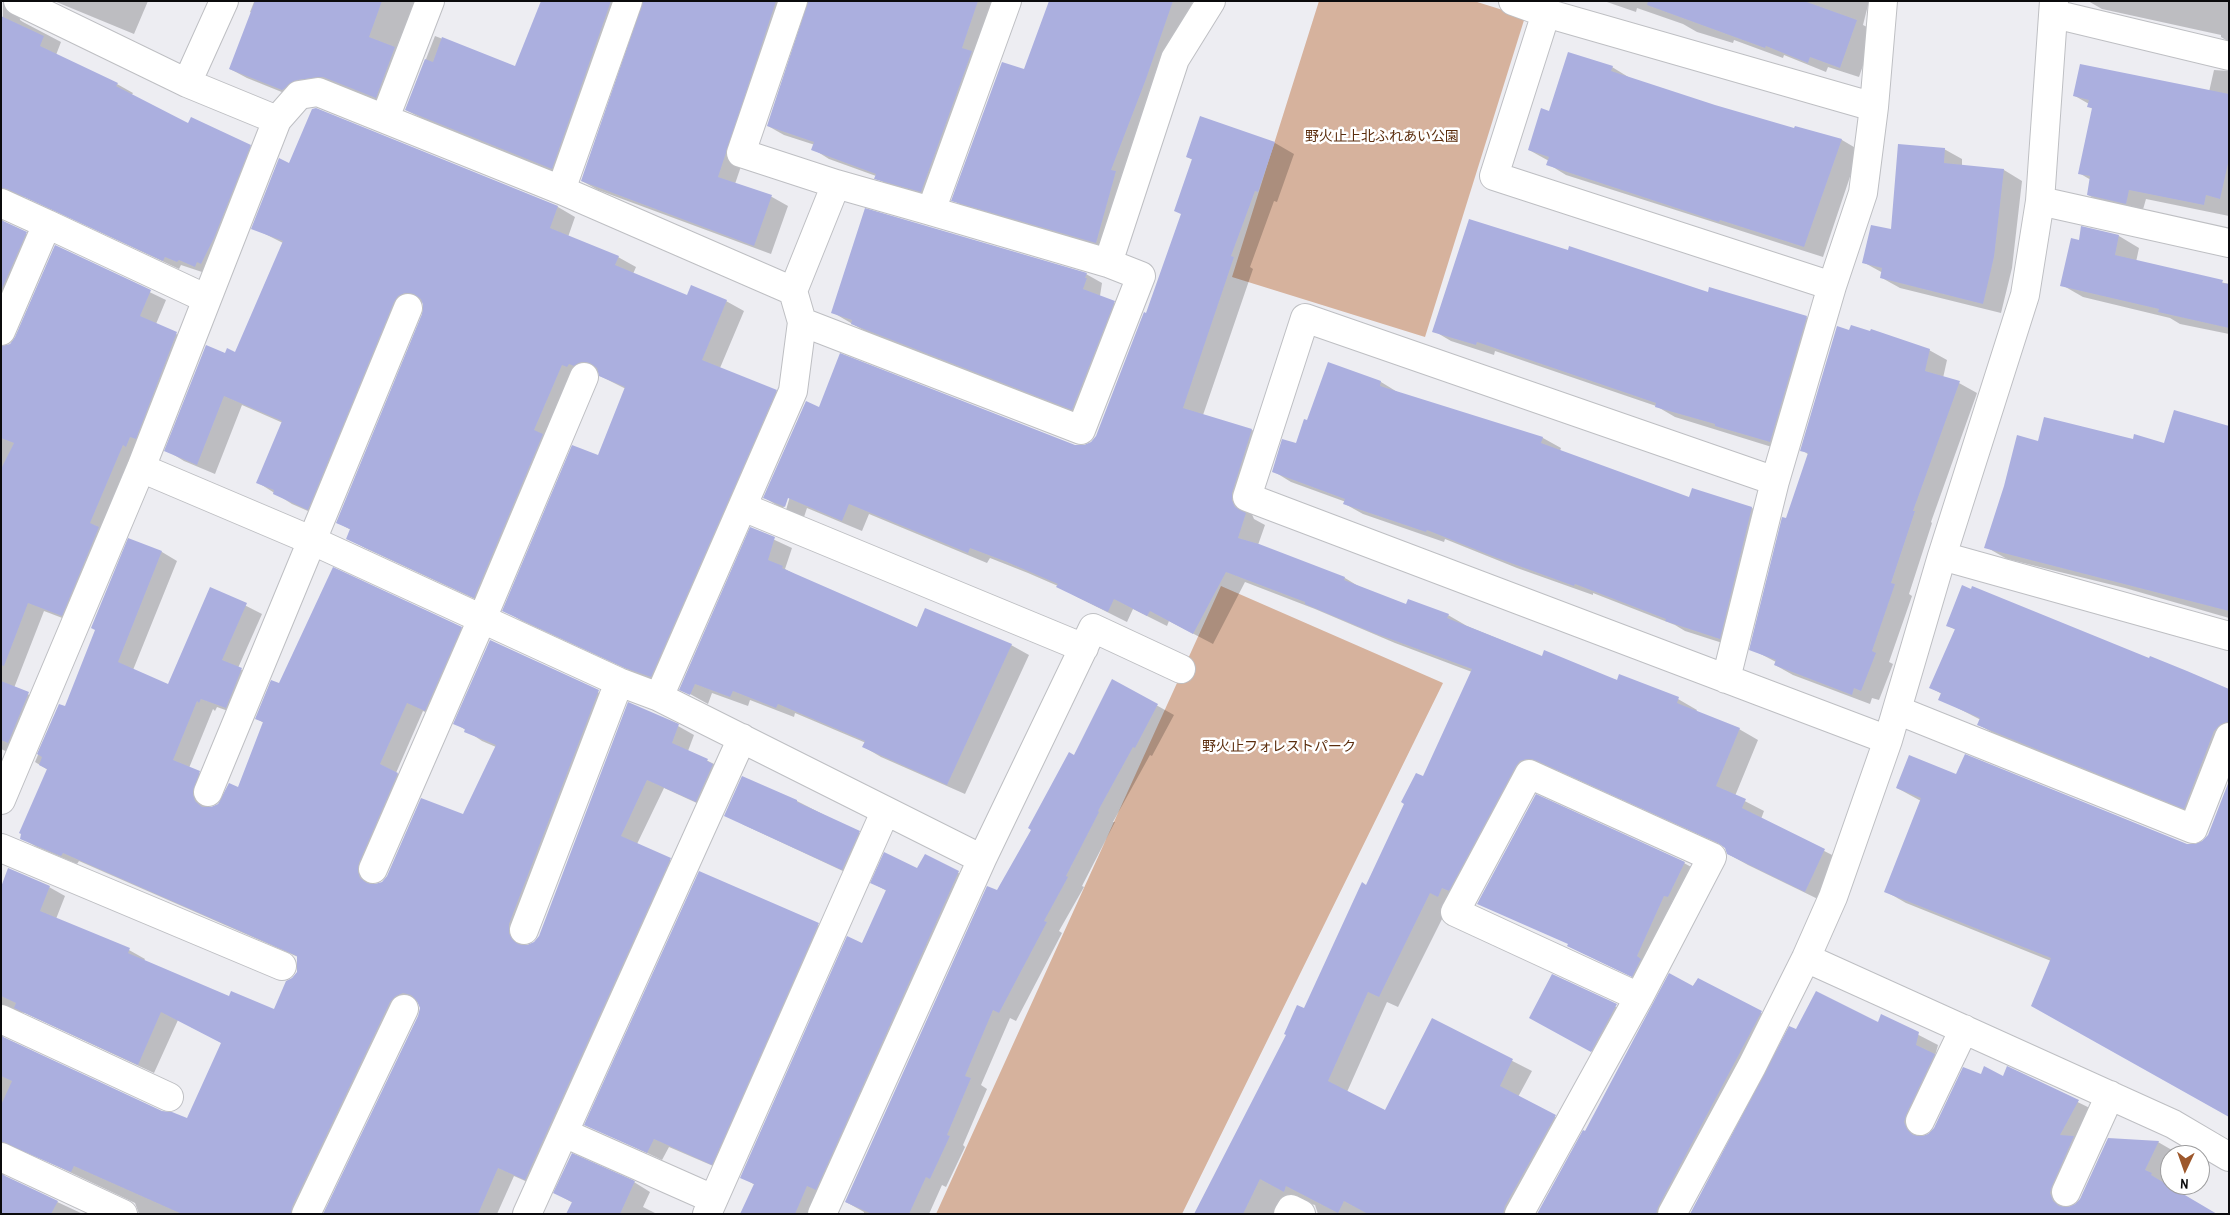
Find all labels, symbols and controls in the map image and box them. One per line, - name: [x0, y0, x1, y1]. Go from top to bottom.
- park label: 野火止上北ふれあい公園: [1305, 129, 1459, 145]
- park label: 野火止フォレストパーク: [1202, 739, 1356, 755]
- north arrow: [2160, 1145, 2210, 1195]
- text: N: [2180, 1175, 2189, 1193]

